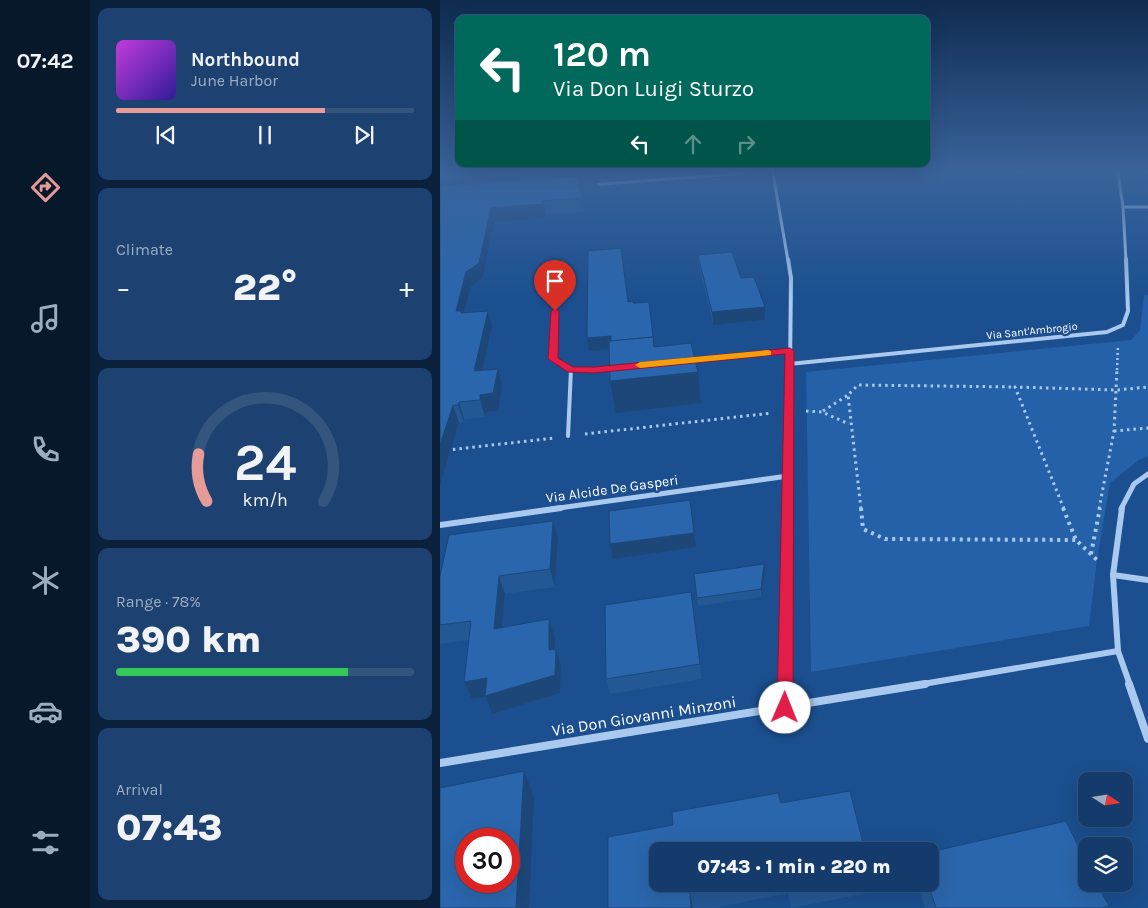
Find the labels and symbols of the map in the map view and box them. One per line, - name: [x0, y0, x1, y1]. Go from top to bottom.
- pin: [534, 260, 576, 311]
- street label: Via Sant'Ambrogio: [986, 320, 1078, 342]
- street label: Via Alcide De Gasperi: [545, 471, 679, 507]
- position arrow: [758, 681, 810, 733]
- street label: Via Don Giovanni Minzoni: [550, 692, 738, 740]
- north arrow: [1078, 772, 1132, 828]
- speed limit sign: 30: [455, 828, 520, 893]

